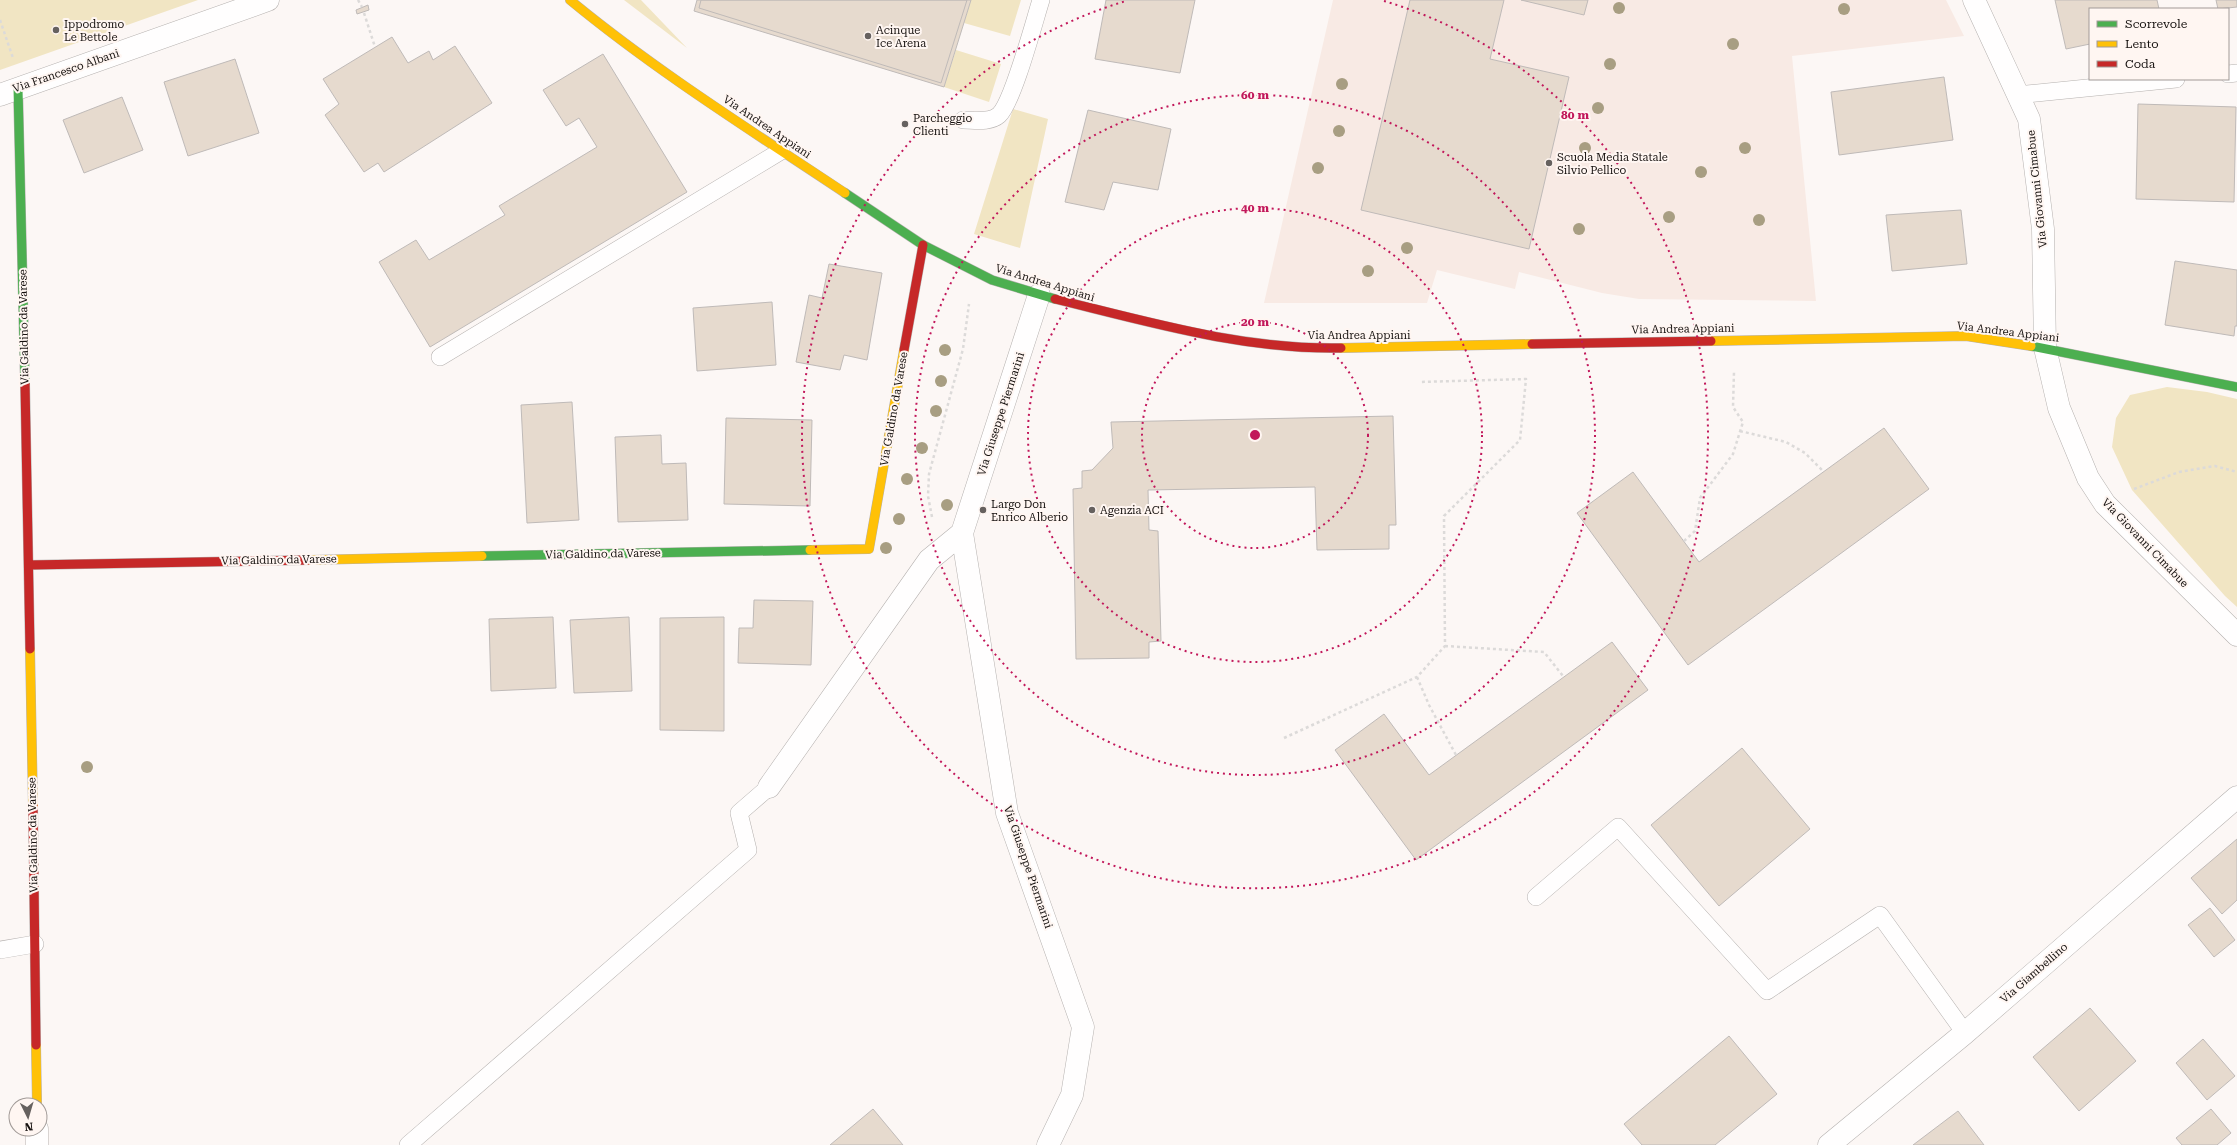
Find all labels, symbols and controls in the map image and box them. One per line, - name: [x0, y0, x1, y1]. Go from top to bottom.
- legend: [2089, 8, 2229, 80]
- text: Scorrevole: [2125, 17, 2188, 31]
- place label: Ippodromo Le Bettole: [64, 18, 125, 44]
- place label: Acinque Ice Arena: [876, 24, 926, 50]
- marker: Ippodromo Le Bettole: [51, 25, 61, 35]
- marker: Acinque Ice Arena: [863, 31, 873, 41]
- text: Lento: [2125, 37, 2159, 51]
- street label: Via Francesco Albani: [11, 47, 121, 95]
- text: Coda: [2125, 57, 2156, 71]
- text: 60 m: [1241, 88, 1269, 102]
- street label: Via Andrea Appiani: [721, 93, 814, 161]
- text: 80 m: [1561, 108, 1589, 122]
- place label: Parcheggio Clienti: [913, 112, 973, 138]
- marker: Parcheggio Clienti: [900, 119, 910, 129]
- street label: Via Giovanni Cimabue: [2024, 129, 2050, 249]
- place label: Scuola Media Statale Silvio Pellico: [1557, 151, 1668, 177]
- marker: Scuola Media Statale Silvio Pellico: [1544, 158, 1554, 168]
- text: 40 m: [1241, 201, 1269, 215]
- street label: Via Andrea Appiani: [994, 262, 1097, 304]
- street label: Via Galdino da Varese: [16, 269, 32, 385]
- text: 20 m: [1241, 315, 1269, 329]
- street label: Via Andrea Appiani: [1956, 319, 2060, 345]
- street label: Via Andrea Appiani: [1631, 322, 1735, 336]
- street label: Via Andrea Appiani: [1307, 329, 1411, 342]
- street label: Via Giuseppe Piermarini: [975, 350, 1027, 477]
- street label: Via Galdino da Varese: [878, 351, 910, 467]
- centre of rings: [1248, 428, 1262, 442]
- street label: Via Giovanni Cimabue: [2099, 496, 2191, 590]
- place label: Largo Don Enrico Alberio: [991, 498, 1068, 524]
- place label: Agenzia ACI: [1100, 504, 1164, 517]
- marker: Largo Don Enrico Alberio: [978, 505, 988, 515]
- marker: Agenzia ACI: [1087, 505, 1097, 515]
- street label: Via Galdino da Varese: [545, 546, 661, 562]
- street label: Via Galdino da Varese: [221, 552, 337, 568]
- street label: Via Galdino da Varese: [25, 777, 41, 893]
- street label: Via Giuseppe Piermarini: [1001, 804, 1055, 931]
- street label: Via Giambellino: [1998, 940, 2071, 1006]
- north arrow: [8, 1097, 48, 1137]
- text: N: [24, 1120, 34, 1133]

